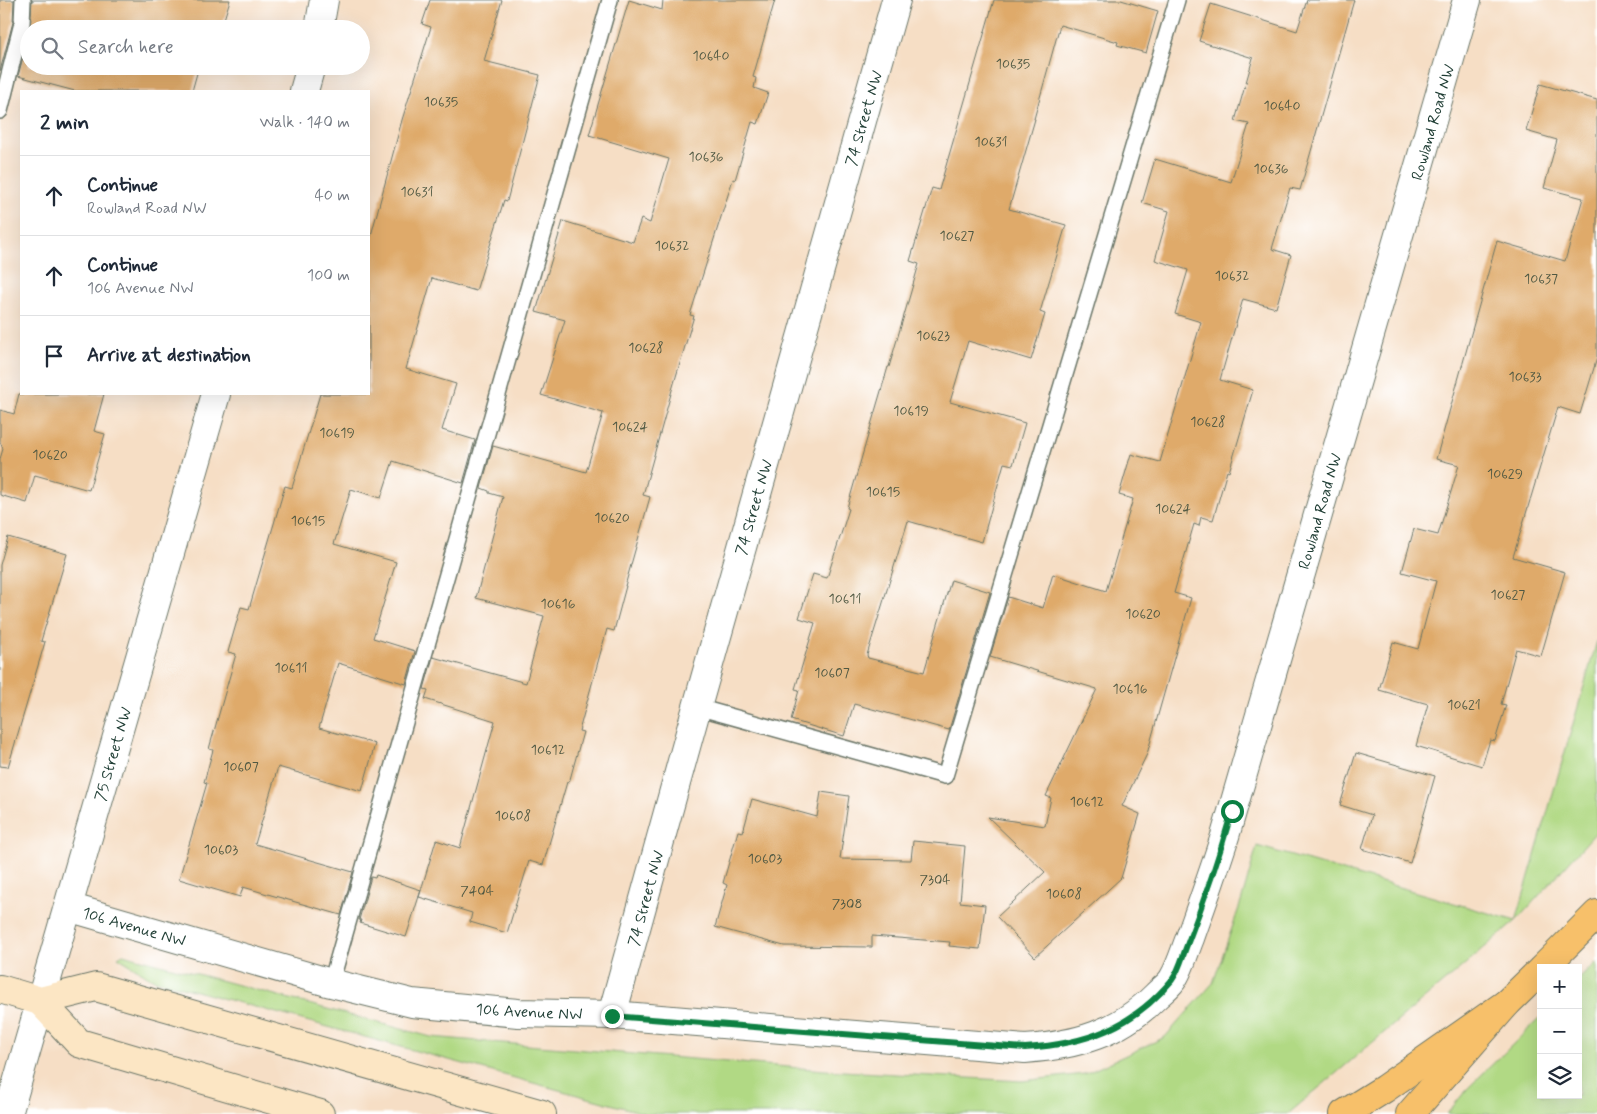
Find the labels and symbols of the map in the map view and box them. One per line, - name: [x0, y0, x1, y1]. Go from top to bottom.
- house number: 10640: [692, 47, 730, 65]
- house number: 10635: [996, 55, 1030, 73]
- street label: Rowland Road NW: [1407, 62, 1460, 183]
- street label: 74 Street NW: [841, 68, 888, 169]
- house number: 10635: [424, 93, 458, 111]
- house number: 10640: [1263, 97, 1301, 115]
- house number: 10631: [974, 133, 1008, 151]
- house number: 10636: [689, 148, 724, 166]
- house number: 10636: [1254, 160, 1289, 178]
- house number: 10631: [400, 183, 434, 201]
- house number: 10627: [940, 227, 974, 245]
- house number: 10632: [655, 237, 689, 255]
- house number: 10632: [1215, 267, 1249, 285]
- house number: 10637: [1524, 270, 1558, 288]
- house number: 10623: [916, 327, 950, 345]
- house number: 10628: [628, 339, 664, 357]
- house number: 10633: [1508, 368, 1542, 386]
- house number: 10619: [893, 402, 929, 420]
- house number: 10628: [1190, 413, 1226, 431]
- house number: 10624: [612, 418, 649, 436]
- house number: 10619: [319, 424, 355, 442]
- house number: 10620: [32, 446, 68, 464]
- street label: Rowland Road NW: [1294, 451, 1347, 572]
- street label: 74 Street NW: [731, 457, 778, 558]
- house number: 10629: [1487, 465, 1523, 483]
- house number: 10615: [866, 483, 900, 501]
- house number: 10624: [1155, 500, 1192, 518]
- house number: 10620: [594, 509, 630, 527]
- house number: 10615: [291, 512, 325, 530]
- house number: 10627: [1491, 586, 1525, 604]
- house number: 10611: [828, 590, 862, 608]
- house number: 10616: [541, 595, 576, 613]
- house number: 10620: [1125, 605, 1161, 623]
- house number: 10611: [274, 659, 308, 677]
- house number: 10607: [814, 664, 850, 682]
- house number: 10616: [1113, 680, 1148, 698]
- house number: 10621: [1447, 696, 1481, 714]
- street label: 75 Street NW: [90, 705, 137, 804]
- house number: 10612: [531, 741, 565, 759]
- house number: 10607: [223, 758, 259, 776]
- house number: 10612: [1070, 793, 1104, 811]
- route start: [1221, 800, 1244, 823]
- house number: 10608: [495, 807, 531, 825]
- house number: 10603: [204, 841, 238, 859]
- street label: 74 Street NW: [624, 848, 669, 949]
- house number: 10603: [748, 850, 782, 868]
- house number: 7304: [920, 871, 950, 889]
- house number: 7404: [460, 882, 494, 900]
- house number: 10608: [1046, 885, 1082, 903]
- house number: 7308: [832, 895, 862, 913]
- street label: 106 Avenue NW: [79, 903, 188, 952]
- street label: 106 Avenue NW: [475, 999, 583, 1026]
- route end: [601, 1005, 624, 1028]

